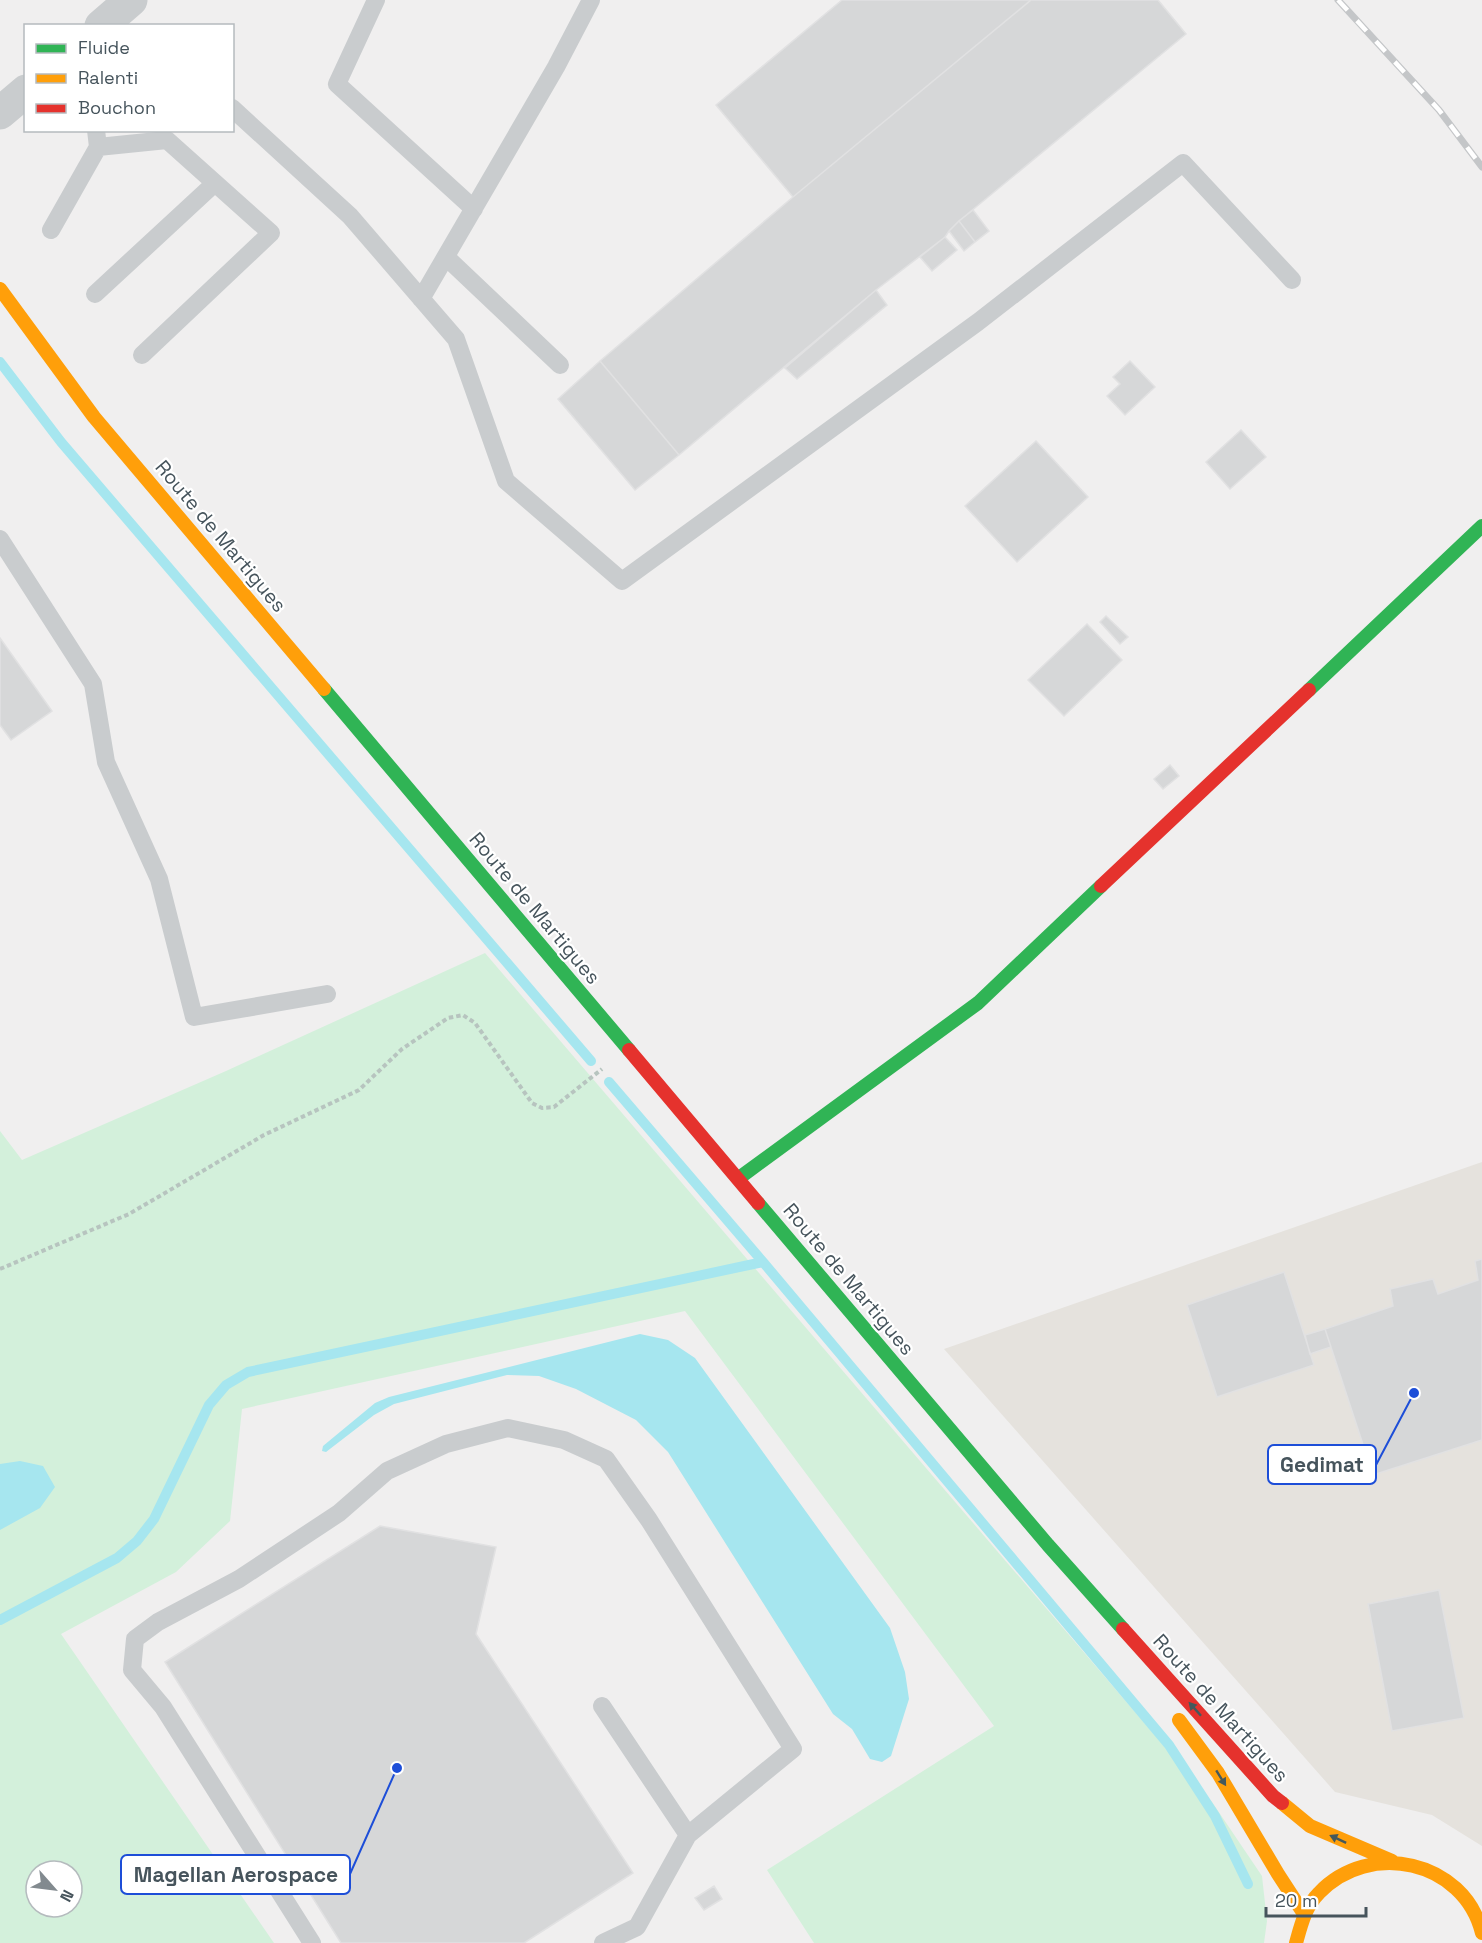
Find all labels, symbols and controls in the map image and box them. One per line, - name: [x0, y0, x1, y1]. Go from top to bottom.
- legend: [24, 24, 234, 132]
- text: Fluide: [78, 36, 130, 59]
- text: Ralenti: [78, 66, 138, 89]
- text: Bouchon: [78, 96, 156, 119]
- street label: Route de Martigues: [150, 455, 292, 617]
- street label: Route de Martigues: [464, 827, 606, 989]
- street label: Route de Martigues: [778, 1198, 920, 1360]
- callout: Gedimat: [1268, 1445, 1376, 1484]
- text: Gedimat: [1280, 1451, 1364, 1478]
- street label: Route de Martigues: [1147, 1628, 1295, 1788]
- one-way arrow: [1189, 1702, 1202, 1717]
- one-way arrow: [1215, 1769, 1226, 1786]
- one-way arrow: [1329, 1834, 1346, 1843]
- callout: Magellan Aerospace: [121, 1855, 350, 1894]
- north arrow: [24, 1859, 84, 1919]
- text: Magellan Aerospace: [134, 1861, 338, 1888]
- scale bar: [1266, 1880, 1366, 1918]
- text: N: [55, 1886, 79, 1905]
- text: 20 m: [1275, 1889, 1318, 1912]

